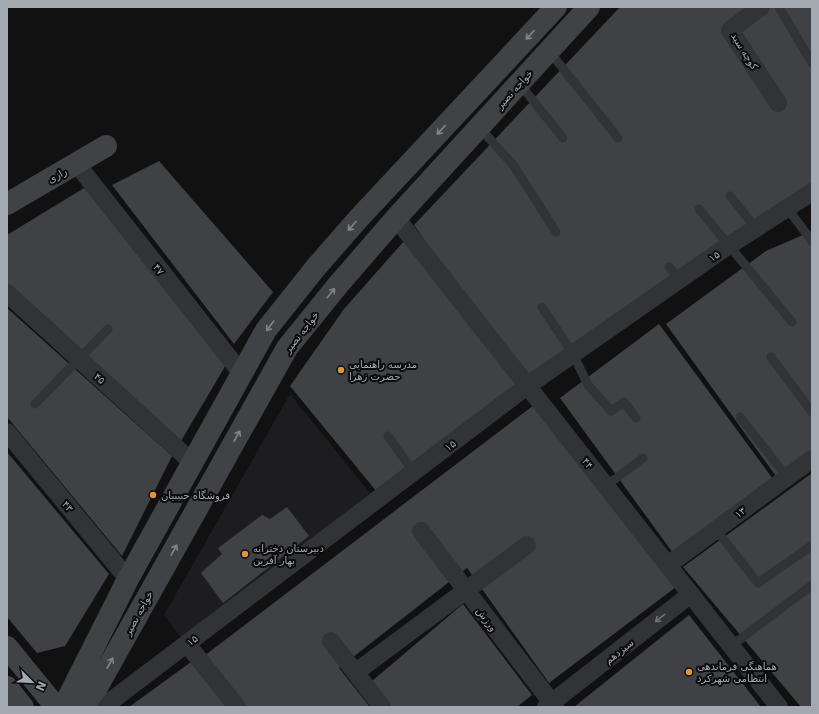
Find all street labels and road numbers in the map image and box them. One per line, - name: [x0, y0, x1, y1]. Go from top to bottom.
- street label: کوچه سید: [729, 31, 760, 72]
- street label: خواجه نصیر: [493, 68, 535, 112]
- street label: رازی: [46, 166, 69, 185]
- street label: ۱۵: [707, 249, 722, 264]
- street label: ۴۷: [151, 262, 167, 277]
- street label: خواجه نصیر: [281, 310, 321, 356]
- street label: ۴۵: [92, 371, 107, 386]
- street label: ۱۵: [443, 438, 458, 453]
- street label: ۴۴: [580, 456, 595, 471]
- street label: ۴۳: [60, 499, 76, 514]
- street label: ۱۳: [733, 504, 748, 520]
- street label: خواجه نصیر: [121, 589, 155, 638]
- street label: ورزش: [473, 605, 499, 634]
- street label: ۱۵: [185, 633, 200, 648]
- street label: سیزدهم: [603, 637, 636, 667]

